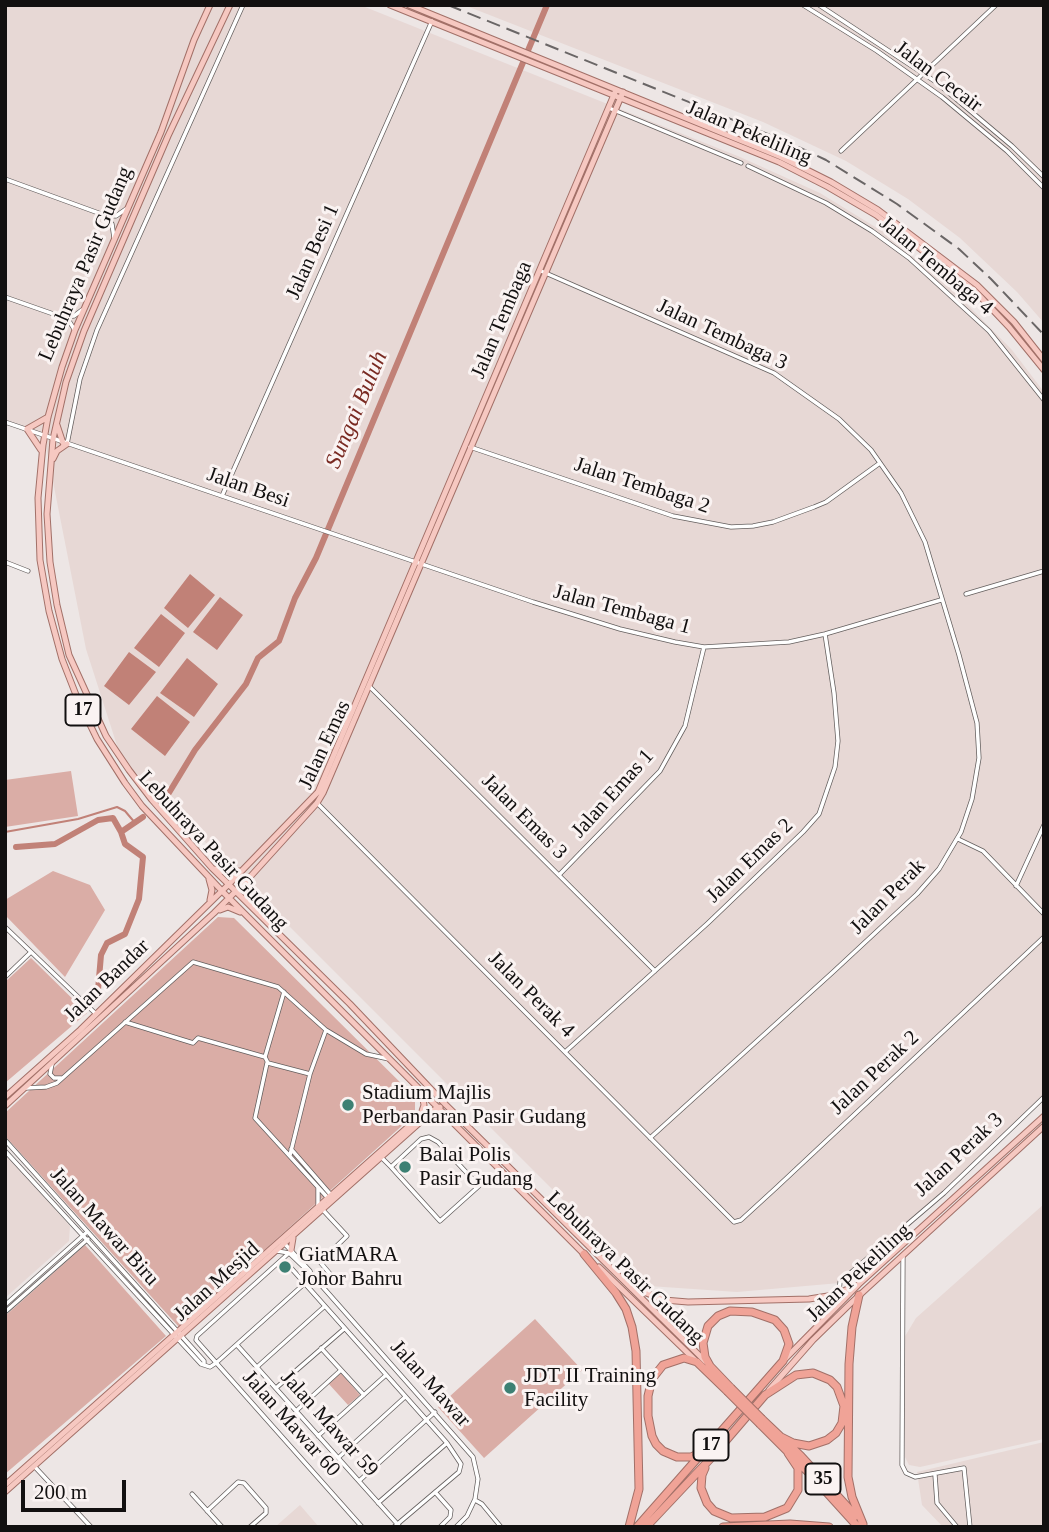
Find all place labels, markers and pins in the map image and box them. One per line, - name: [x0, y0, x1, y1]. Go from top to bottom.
- place label: Stadium Majlis Perbandaran Pasir Gudang: [362, 1080, 586, 1130]
- marker: Stadium Majlis Perbandaran Pasir Gudang: [340, 1097, 356, 1113]
- place label: Balai Polis Pasir Gudang: [419, 1142, 533, 1192]
- marker: Balai Polis Pasir Gudang: [397, 1159, 413, 1175]
- place label: GiatMARA Johor Bahru: [299, 1242, 402, 1292]
- marker: GiatMARA Johor Bahru: [277, 1259, 293, 1275]
- place label: JDT II Training Facility: [524, 1363, 656, 1413]
- marker: JDT II Training Facility: [502, 1380, 518, 1396]

